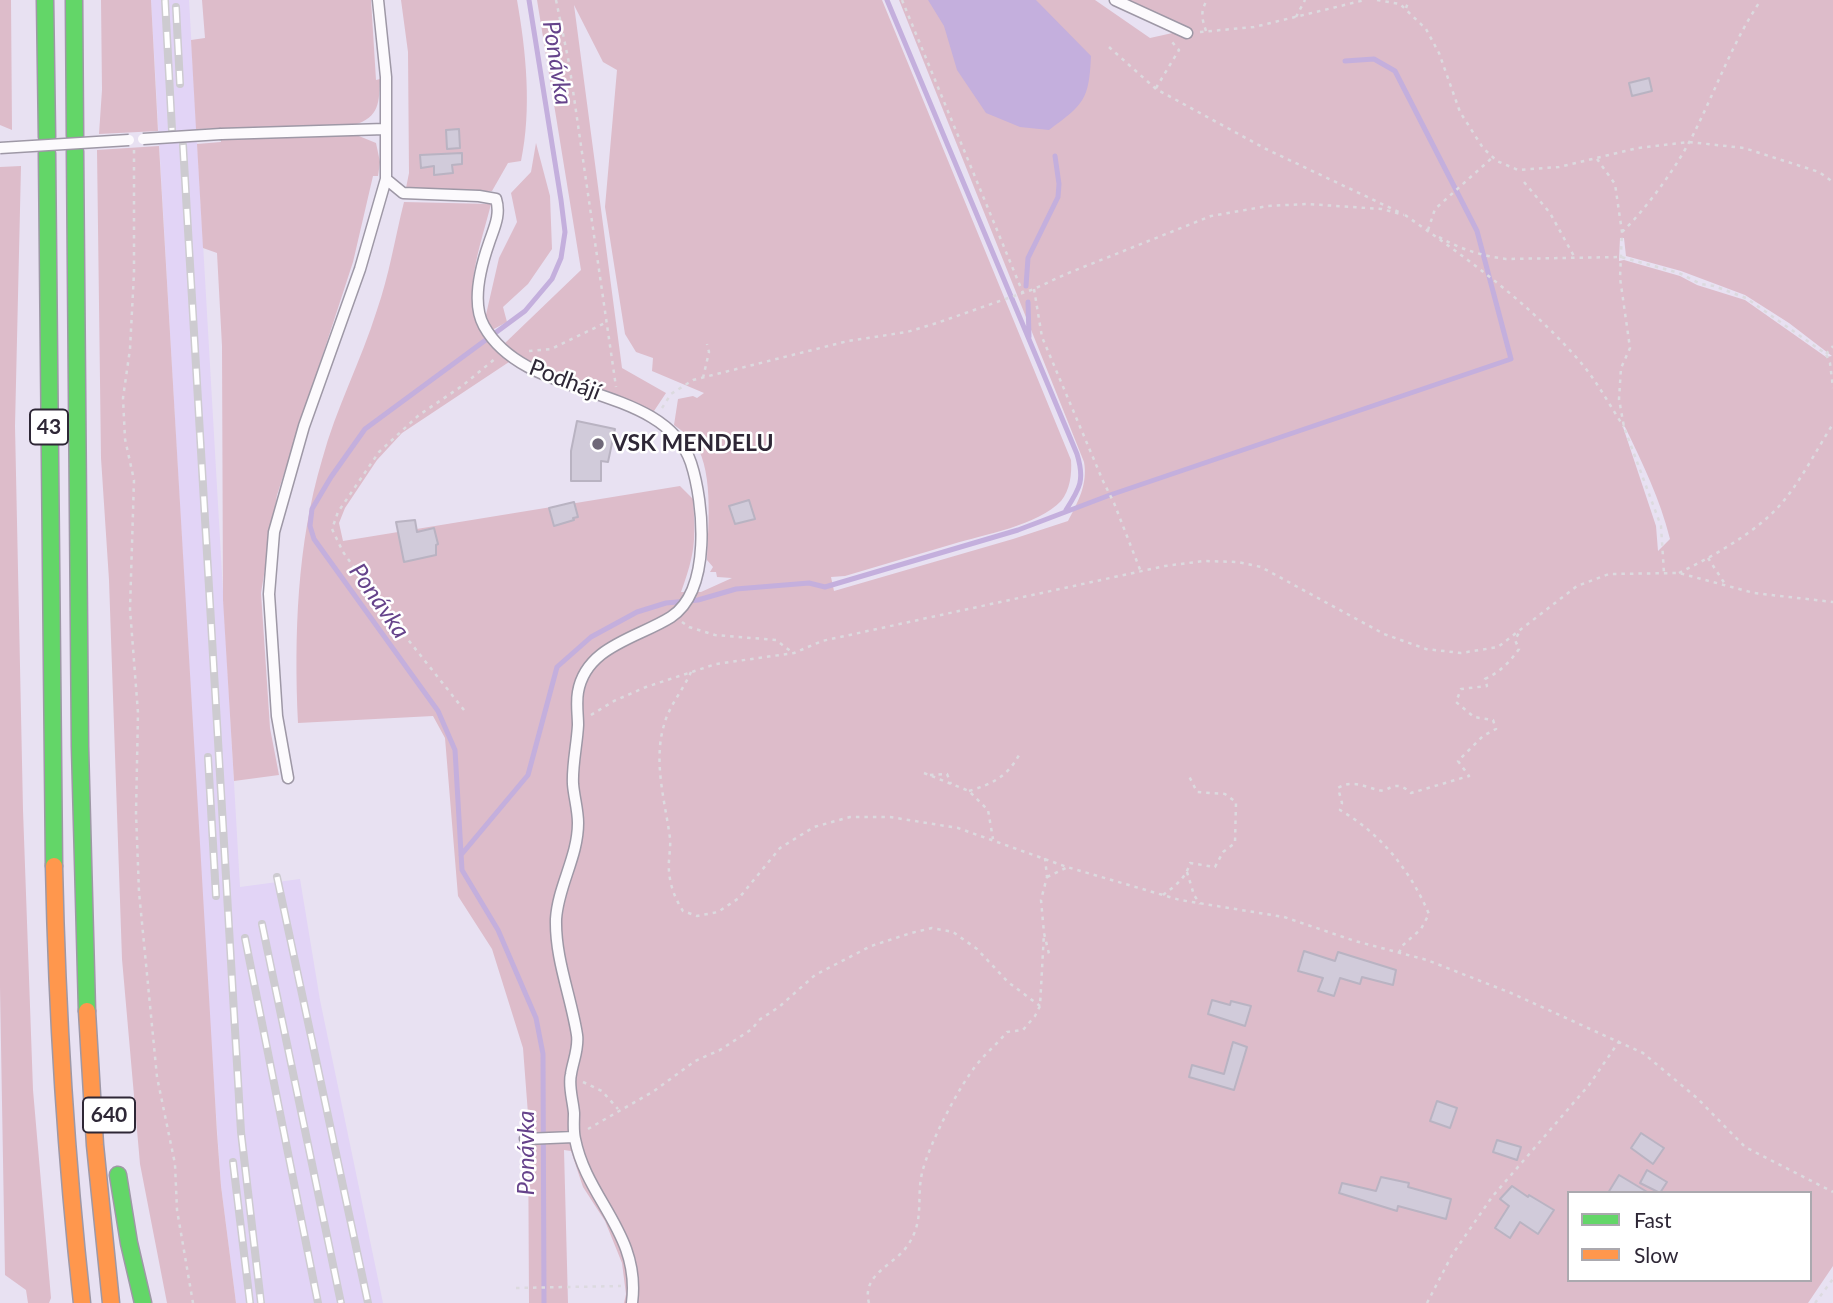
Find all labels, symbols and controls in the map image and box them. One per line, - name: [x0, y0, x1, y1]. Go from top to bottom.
- water label: Ponávka: [536, 19, 578, 107]
- street label: Podhájí: [525, 354, 605, 406]
- road number: 43: [30, 410, 68, 444]
- place label: VSK MENDELU: [612, 430, 773, 458]
- marker: VSK MENDELU: [590, 436, 606, 452]
- water label: Ponávka: [343, 558, 415, 644]
- road number: 640: [83, 1098, 135, 1132]
- water label: Ponávka: [512, 1111, 540, 1195]
- legend: [1567, 1191, 1812, 1282]
- text: Fast: [1634, 1207, 1671, 1232]
- text: Slow: [1634, 1242, 1678, 1267]

